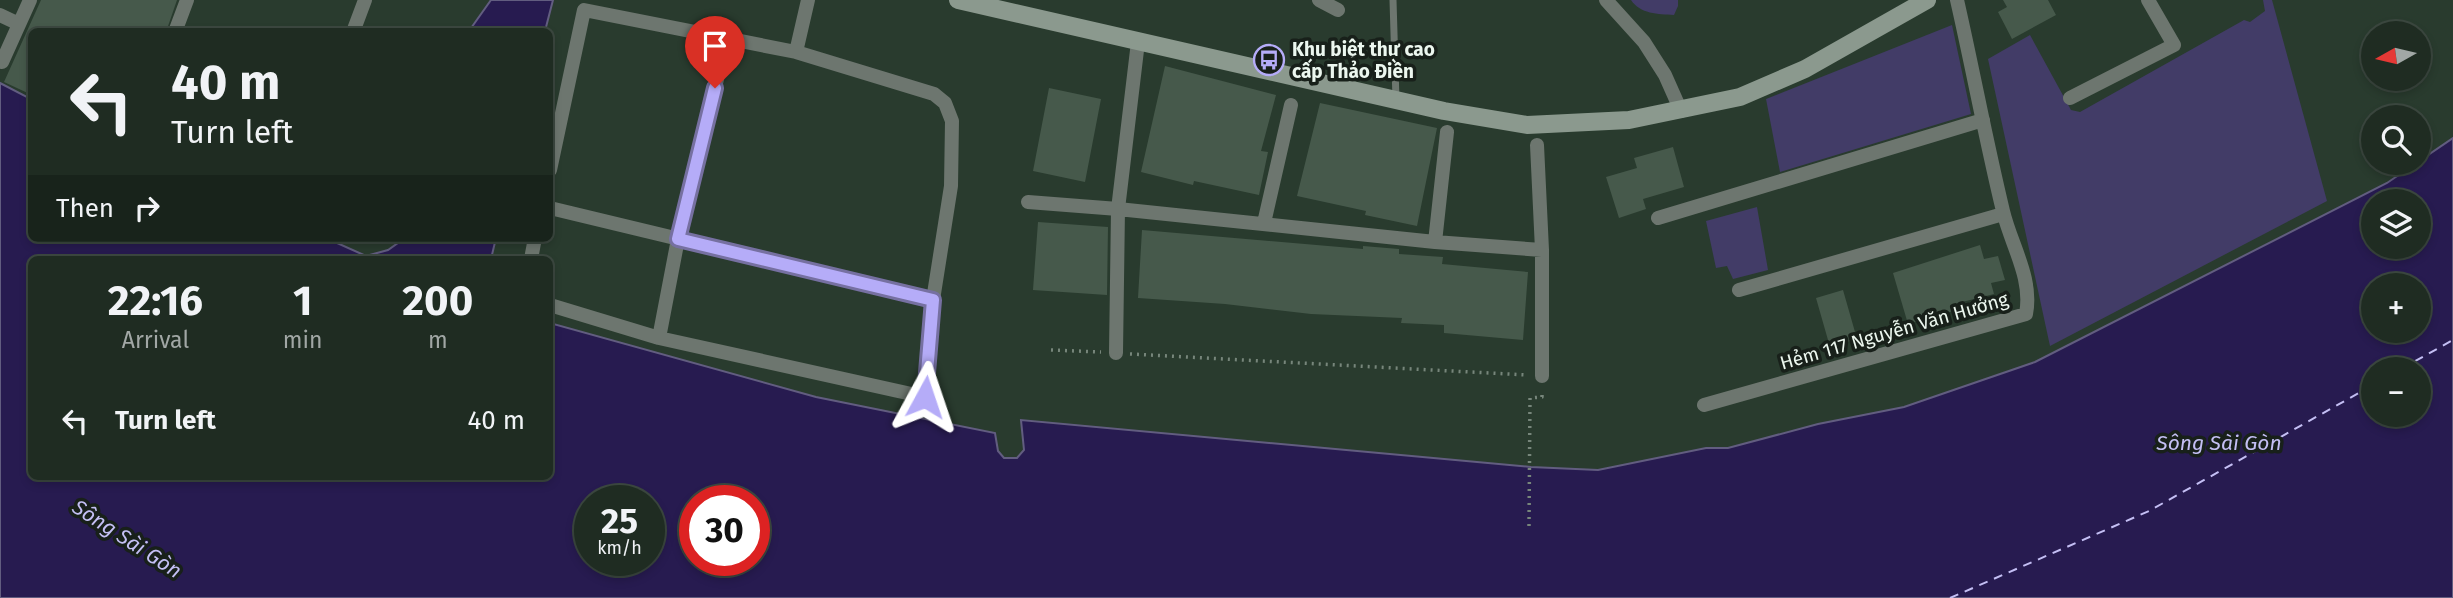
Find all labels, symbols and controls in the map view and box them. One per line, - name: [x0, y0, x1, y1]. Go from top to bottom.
- pin: [685, 16, 745, 88]
- north arrow: [2361, 21, 2431, 91]
- map controls: [2361, 21, 2431, 427]
- icon: arrive: [696, 27, 734, 65]
- place label: Khu biệt thự cao cấp Thảo Điền: [1292, 38, 1435, 83]
- bus stop icon: Khu biệt thự cao cấp Thảo Điền: [1252, 43, 1286, 77]
- text: 40 m: [171, 53, 280, 112]
- icon: left: [56, 56, 147, 147]
- button: search: [2361, 105, 2431, 175]
- text: Turn left: [171, 113, 293, 151]
- icon: right: [128, 189, 166, 227]
- button: layers: [2361, 189, 2431, 259]
- text: Then: [56, 193, 114, 224]
- button: +: [2361, 273, 2431, 343]
- text: 22:16: [108, 276, 203, 326]
- text: 1: [293, 276, 312, 326]
- text: 200: [402, 276, 473, 326]
- street label: Hẻm 117 Nguyễn Văn Hưởng: [1777, 287, 2011, 375]
- text: Arrival: [122, 326, 189, 354]
- text: min: [283, 326, 323, 354]
- text: m: [428, 326, 448, 354]
- button: −: [2361, 357, 2431, 427]
- position arrow: [888, 360, 962, 434]
- icon: left: [56, 402, 94, 440]
- text: Turn left: [115, 405, 216, 436]
- text: 40 m: [467, 405, 525, 436]
- water label: Sông Sài Gòn: [2155, 430, 2282, 456]
- speed limit sign: 30: [679, 485, 770, 576]
- water label: Sông Sài Gòn: [67, 493, 187, 584]
- text: 25: [601, 500, 638, 542]
- text: km/h: [597, 537, 642, 559]

